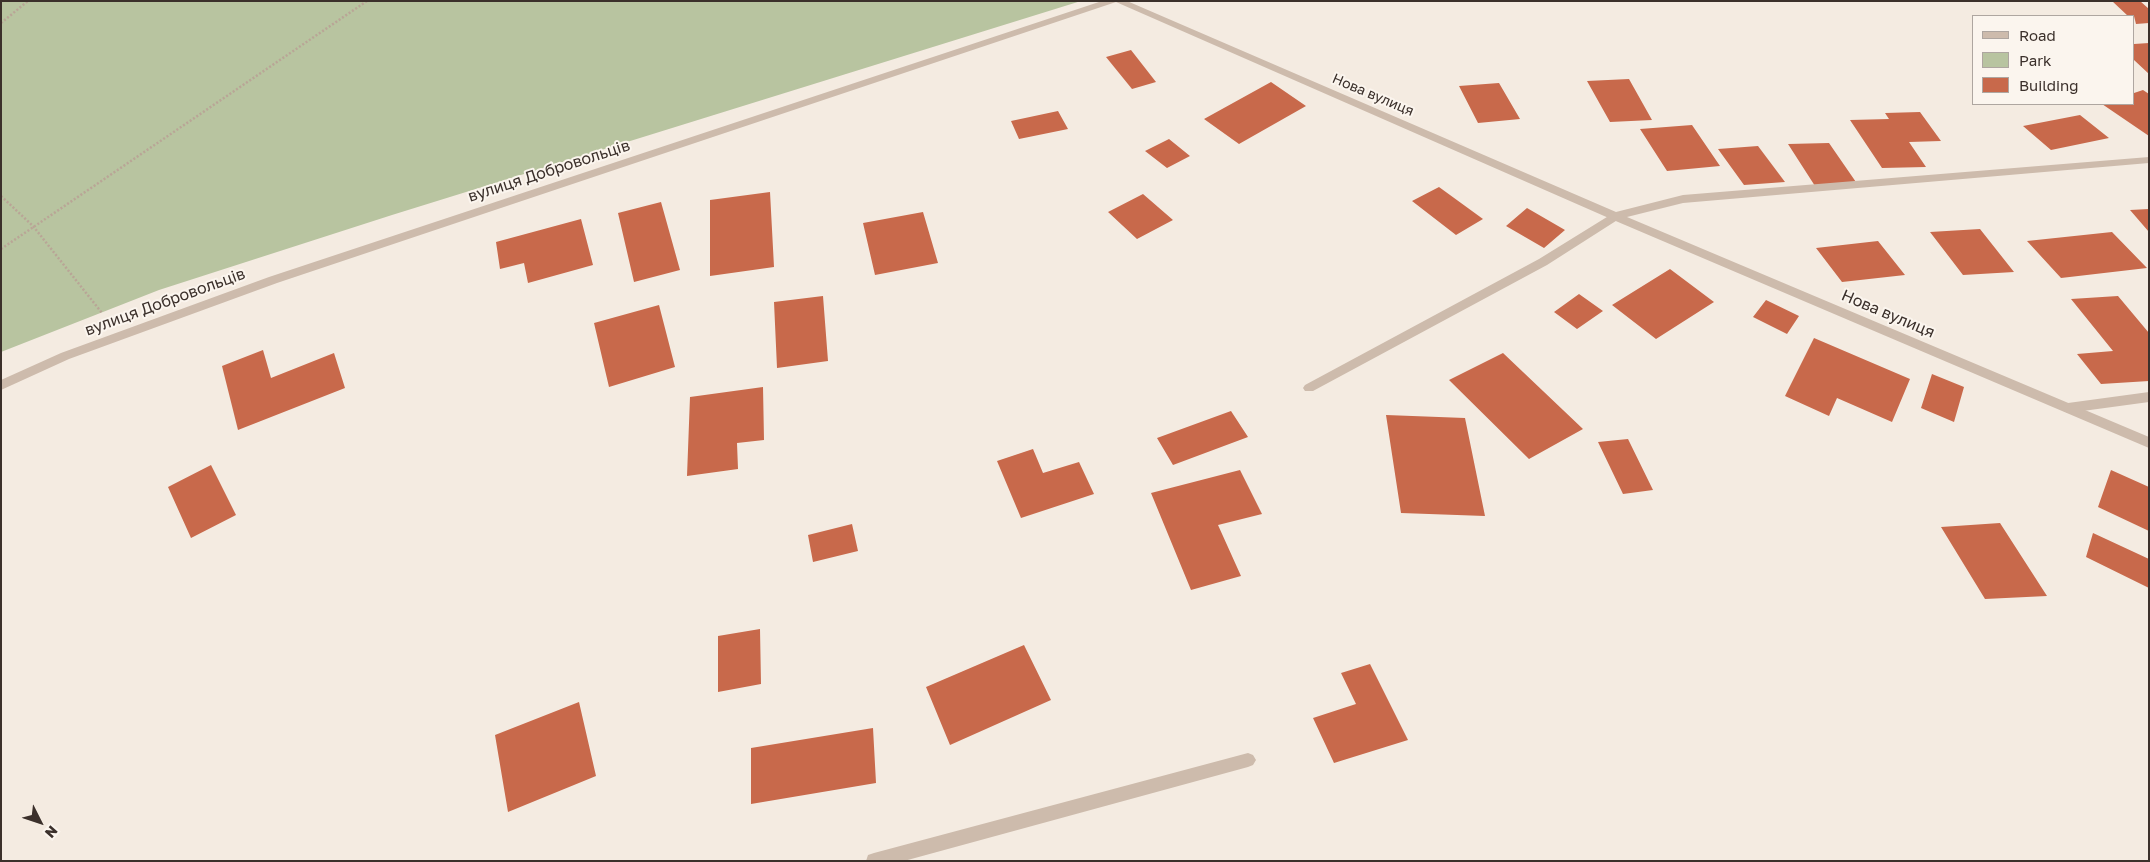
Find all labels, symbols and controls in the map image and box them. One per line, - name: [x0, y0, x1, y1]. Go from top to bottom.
- legend: [1972, 15, 2135, 105]
- text: Road: [2019, 26, 2056, 44]
- text: Park: [2019, 51, 2051, 69]
- street label: Нова вулиця: [1330, 70, 1416, 120]
- text: Building: [2019, 76, 2079, 94]
- street label: вулиця Добровольців: [466, 136, 632, 206]
- street label: вулиця Добровольців: [82, 264, 248, 340]
- street label: Нова вулиця: [1838, 286, 1938, 342]
- north arrow: [15, 797, 65, 847]
- text: N: [42, 823, 62, 842]

